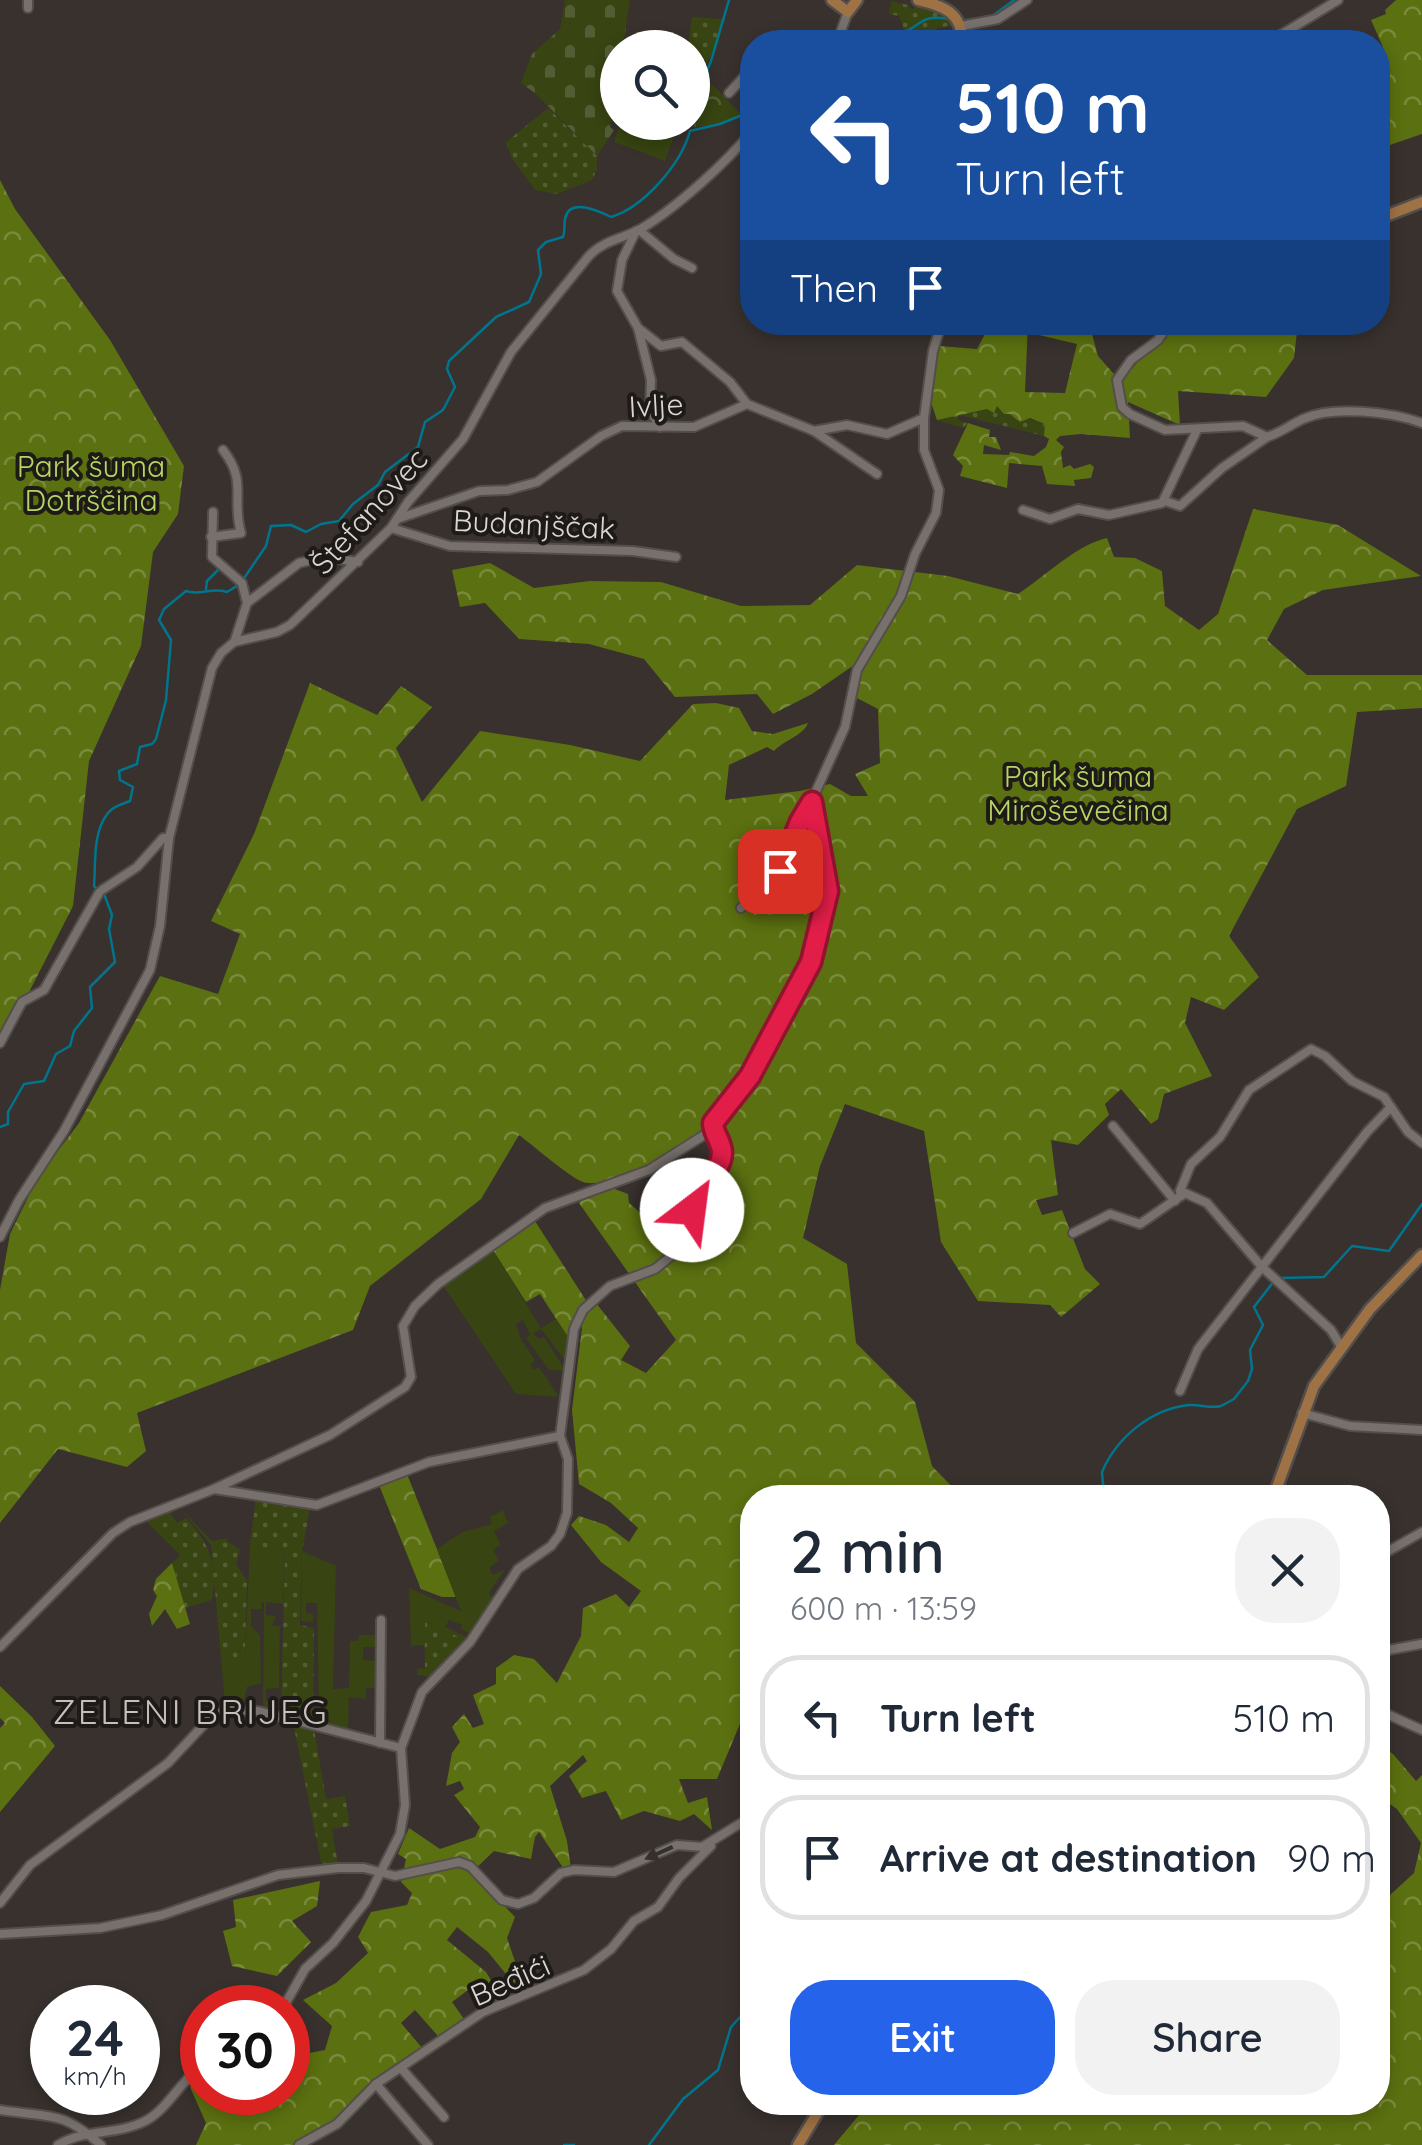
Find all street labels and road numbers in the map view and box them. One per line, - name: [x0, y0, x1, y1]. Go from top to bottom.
- street label: Ivlje: [628, 385, 684, 425]
- street label: Štefanovec: [303, 440, 435, 582]
- street label: Budanjščak: [452, 501, 616, 547]
- street label: Beđići: [464, 1946, 556, 2014]

